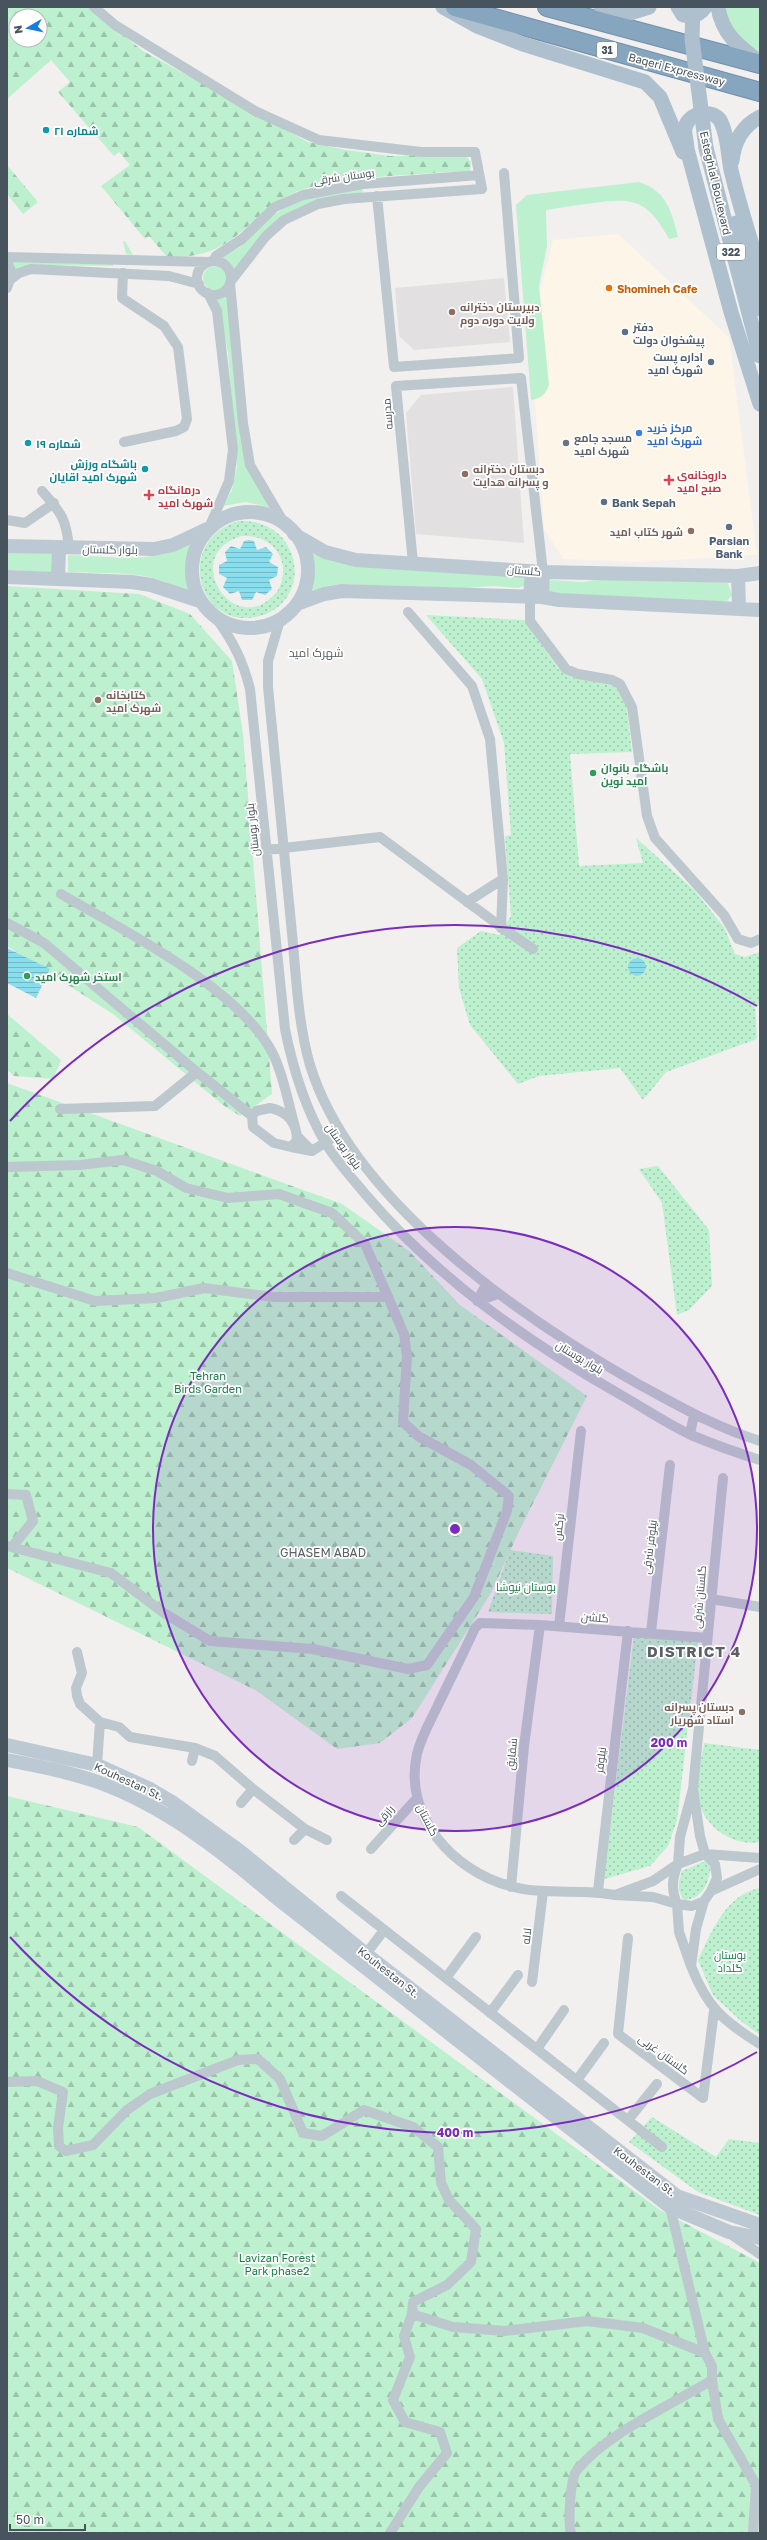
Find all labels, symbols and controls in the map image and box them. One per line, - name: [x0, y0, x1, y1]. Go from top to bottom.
- north arrow: [8, 8, 48, 48]
- text: N: [11, 24, 25, 35]
- road number: 31: [597, 42, 617, 58]
- street label: Baqeri Expressway: [627, 50, 727, 88]
- place label: شماره ۲۱: [54, 124, 99, 138]
- marker: شماره ۲۱: [41, 125, 51, 135]
- street label: Esteghlal Boulevard: [698, 130, 734, 236]
- street label: بوستان شرقی: [313, 165, 375, 188]
- road number: 322: [717, 244, 745, 260]
- place label: Shomineh Cafe: [617, 282, 698, 295]
- marker: Shomineh Cafe: [604, 283, 614, 293]
- place label: دبیرستان دخترانه ولایت دوره دوم: [460, 300, 540, 328]
- marker: دبیرستان دخترانه ولایت دوره دوم: [447, 307, 457, 317]
- place label: دفتر پیشخوان دولت: [632, 320, 705, 349]
- marker: دفتر پیشخوان دولت: [620, 327, 630, 337]
- place label: اداره پست شهرک امید: [648, 350, 703, 378]
- marker: اداره پست شهرک امید: [706, 357, 716, 367]
- street label: مدرسه: [379, 398, 396, 430]
- place label: مرکز خرید شهرک امید: [647, 421, 702, 449]
- marker: مرکز خرید شهرک امید: [634, 428, 644, 438]
- place label: مسجد جامع شهرک امید: [574, 431, 632, 459]
- place label: شماره ۱۹: [36, 437, 81, 451]
- marker: شماره ۱۹: [23, 438, 33, 448]
- marker: مسجد جامع شهرک امید: [561, 438, 571, 448]
- place label: باشگاه ورزش شهرک امید اقایان: [50, 457, 137, 485]
- place label: دبستان دخترانه و پسرانه هدایت: [473, 462, 549, 491]
- marker: باشگاه ورزش شهرک امید اقایان: [140, 464, 150, 474]
- place label: داروخانه‌ی صبح امید: [677, 468, 727, 496]
- marker: دبستان دخترانه و پسرانه هدایت: [460, 469, 470, 479]
- marker: داروخانه‌ی صبح امید: [664, 475, 674, 485]
- place label: درمانگاه شهرک امید: [158, 483, 213, 511]
- marker: درمانگاه شهرک امید: [143, 489, 155, 501]
- place label: Bank Sepah: [612, 496, 676, 509]
- marker: Bank Sepah: [599, 497, 609, 507]
- marker: Parsian Bank: [724, 522, 734, 532]
- place label: شهر کتاب امید: [610, 525, 683, 540]
- marker: شهر کتاب امید: [686, 526, 696, 536]
- place label: Parsian Bank: [709, 534, 749, 560]
- street label: بلوار گلستان: [82, 542, 138, 557]
- street label: گلستان: [506, 562, 542, 579]
- district label: شهرک امید: [289, 645, 343, 660]
- place label: کتابخانه شهرک امید: [106, 688, 161, 716]
- marker: کتابخانه شهرک امید: [93, 695, 103, 705]
- place label: باشگاه بانوان امید نوین: [601, 761, 668, 789]
- marker: باشگاه بانوان امید نوین: [588, 768, 598, 778]
- street label: بلوار بوستان: [243, 803, 262, 857]
- place label: استخر شهرک امید: [35, 970, 122, 985]
- marker: استخر شهرک امید: [22, 971, 32, 981]
- street label: بلوار بوستان: [323, 1120, 365, 1172]
- street label: بلوار بوستان: [553, 1338, 606, 1377]
- park label: Tehran Birds Garden: [174, 1369, 242, 1395]
- street label: نرگس: [550, 1513, 567, 1541]
- street label: نیلوفر شرقی: [639, 1519, 660, 1575]
- centre of rings: [448, 1522, 462, 1536]
- district label: GHASEM ABAD: [280, 1545, 366, 1560]
- street label: گلستان شرقی: [690, 1565, 709, 1629]
- park label: بوستان نیوشا: [496, 1580, 556, 1594]
- street label: گلشن: [581, 1610, 609, 1625]
- district label: DISTRICT 4: [647, 1642, 741, 1660]
- place label: دبستان پسرانه استاد شهريار: [664, 1700, 734, 1728]
- marker: دبستان پسرانه استاد شهريار: [737, 1707, 747, 1717]
- text: 200 m: [651, 1735, 687, 1750]
- street label: شقایق: [503, 1737, 520, 1771]
- street label: نیلوفر: [592, 1746, 609, 1775]
- street label: Kouhestan St.: [92, 1759, 166, 1803]
- street label: رازقی: [372, 1802, 397, 1829]
- street label: گلستان: [414, 1802, 442, 1839]
- street label: لاله: [519, 1927, 533, 1945]
- street label: Kouhestan St.: [356, 1944, 422, 2000]
- park label: بوستان گلداد: [714, 1948, 746, 1974]
- street label: گلستان غربی: [636, 2031, 692, 2077]
- text: 400 m: [437, 2125, 473, 2140]
- street label: Kouhestan St.: [611, 2143, 679, 2199]
- park label: Lavizan Forest Park phase2: [239, 2251, 315, 2277]
- scale bar: [10, 2506, 85, 2532]
- text: 50 m: [16, 2512, 44, 2527]

